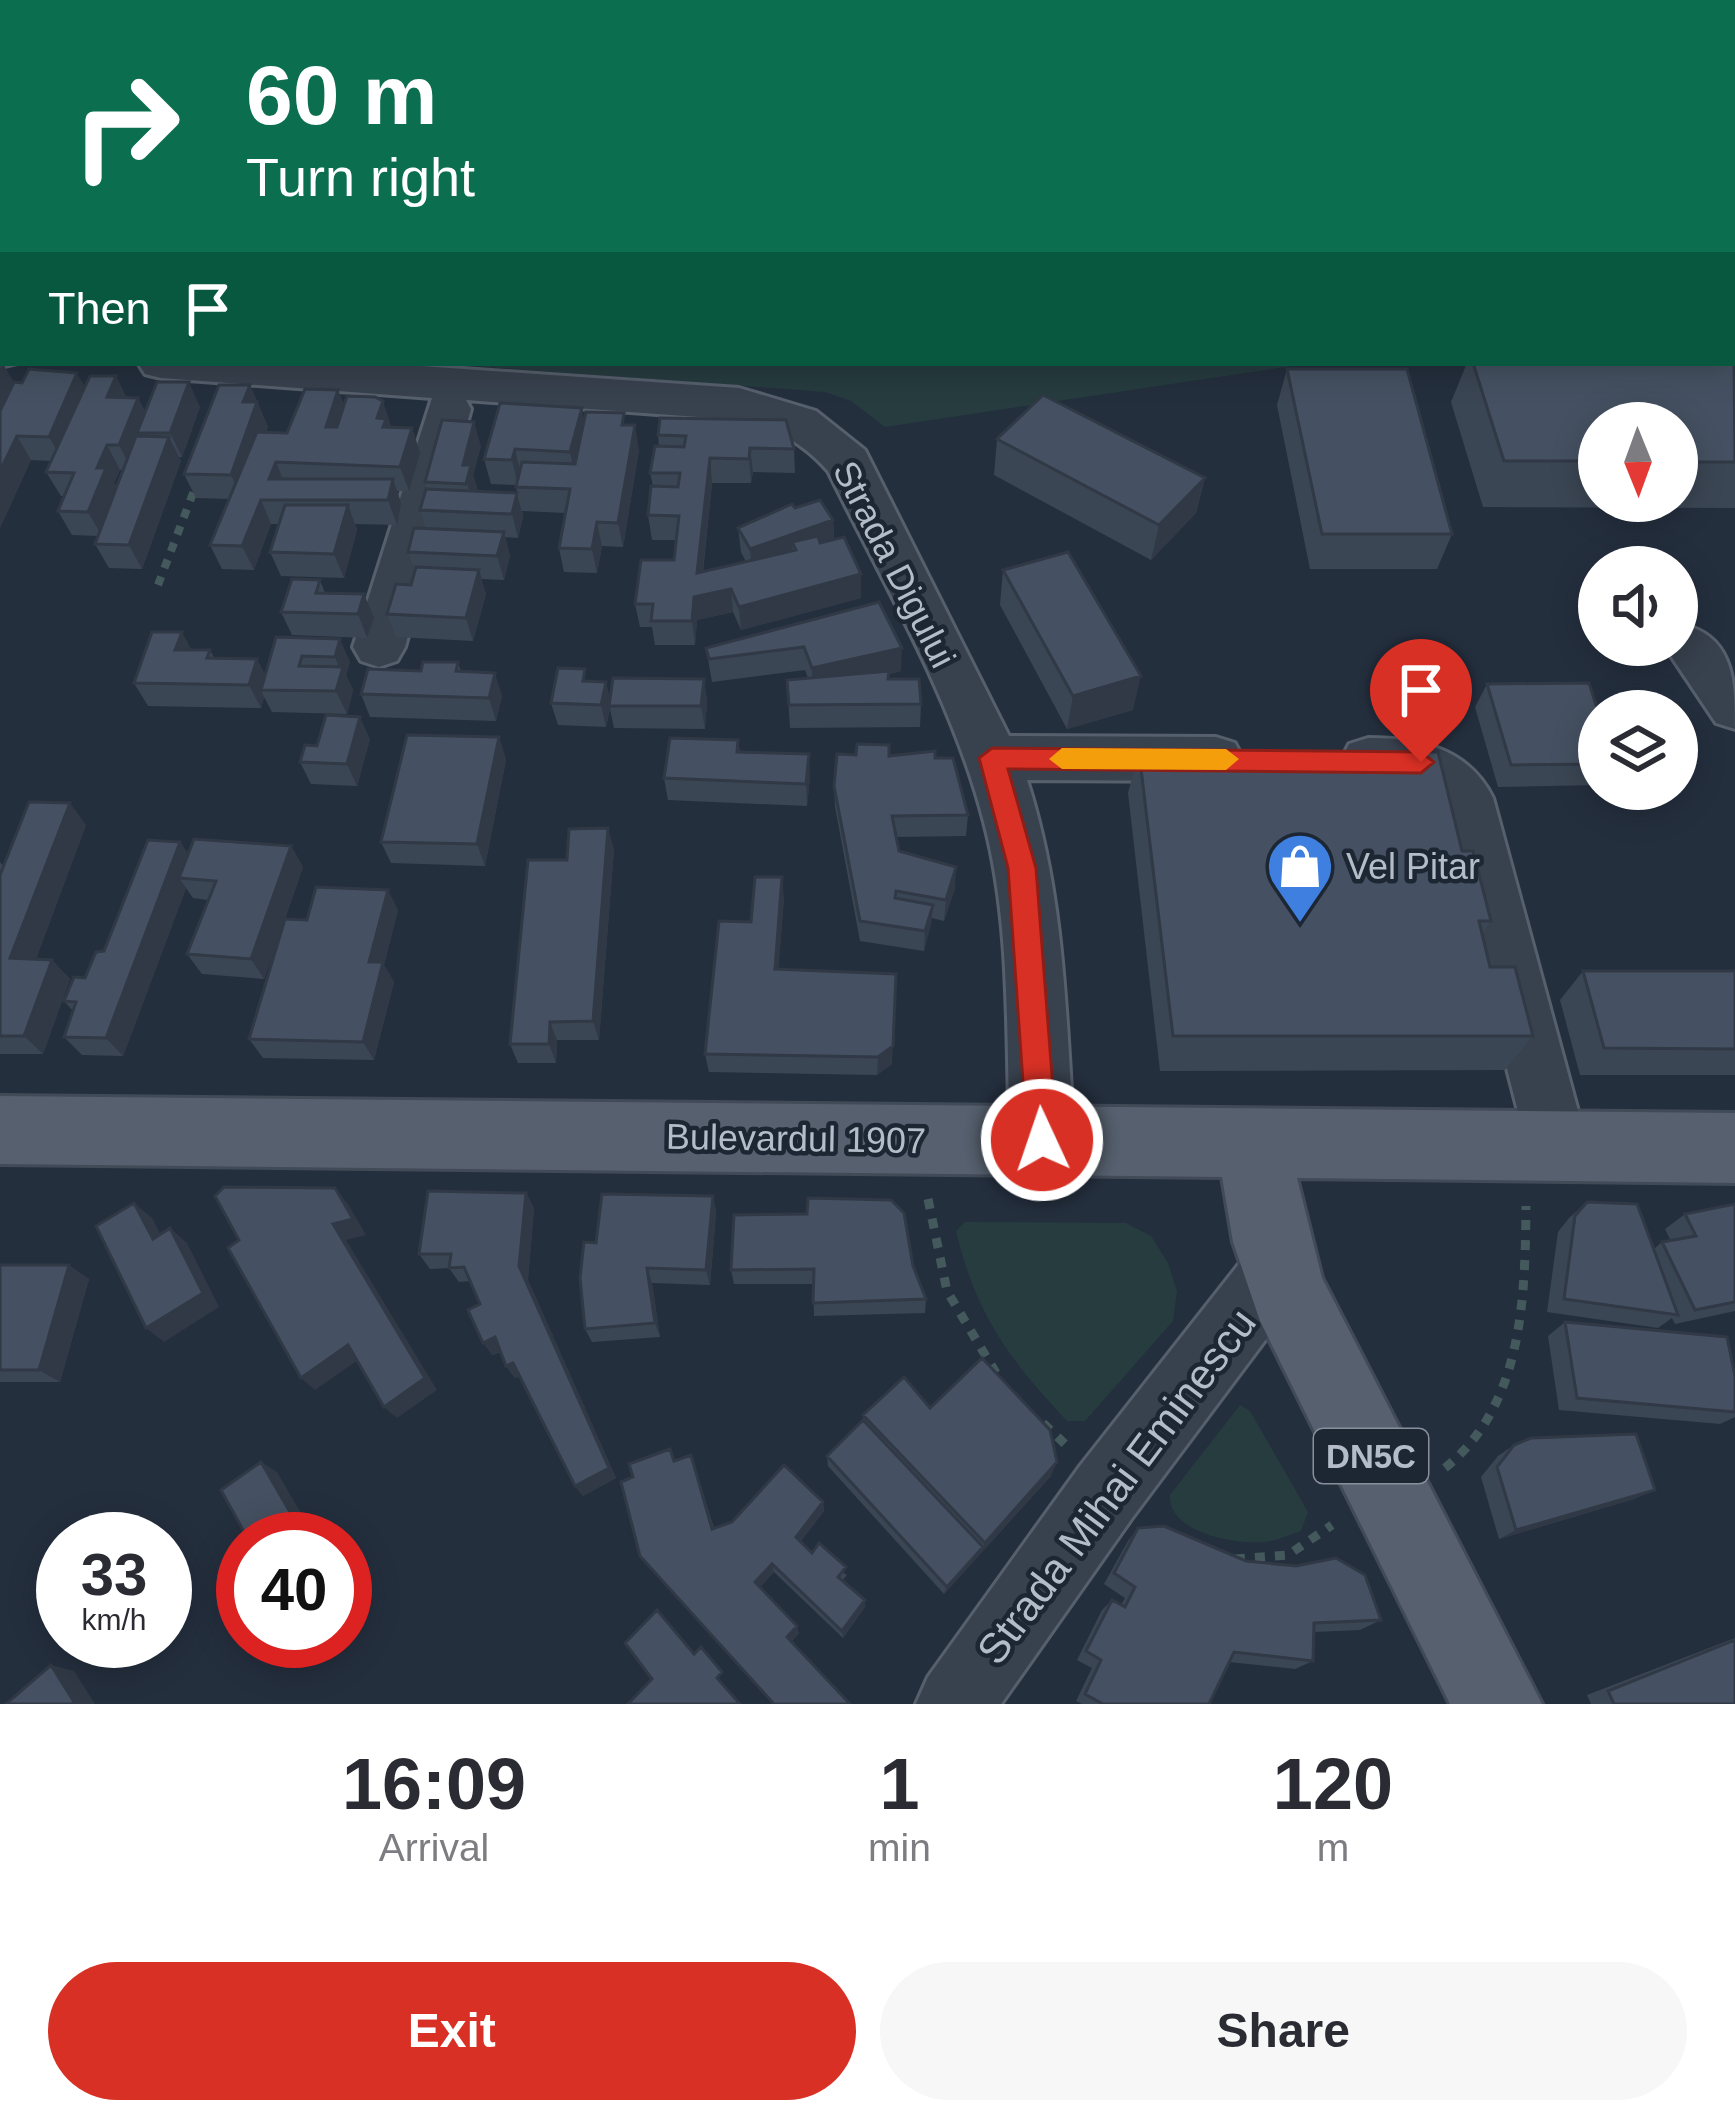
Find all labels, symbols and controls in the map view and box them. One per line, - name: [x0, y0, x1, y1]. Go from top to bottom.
- icon: right: [48, 48, 204, 204]
- text: 60 m: [246, 48, 437, 142]
- text: Turn right: [246, 147, 475, 207]
- icon: arrive: [175, 276, 241, 342]
- text: Then: [48, 283, 151, 334]
- north arrow: [1578, 402, 1698, 522]
- map controls: [1578, 402, 1698, 810]
- street label: Strada Digului: [825, 454, 964, 674]
- button: sound: [1578, 546, 1698, 666]
- pin: [1370, 639, 1472, 762]
- icon: arrive: [1388, 657, 1454, 723]
- button: layers: [1578, 690, 1698, 810]
- shop icon: Vel Pitar: [1265, 831, 1335, 925]
- place label: Vel Pitar: [1346, 846, 1480, 887]
- position arrow: [979, 1077, 1105, 1203]
- street label: Bulevardul 1907: [666, 1116, 926, 1161]
- street label: Strada Mihai Eminescu: [968, 1300, 1265, 1673]
- road number: DN5C: [1314, 1429, 1428, 1483]
- speed limit sign: 40: [216, 1512, 372, 1668]
- text: 33: [81, 1541, 147, 1608]
- text: km/h: [81, 1603, 147, 1636]
- text: 16:09: [342, 1744, 526, 1824]
- text: 1: [879, 1744, 920, 1824]
- text: 120: [1273, 1744, 1393, 1824]
- text: Arrival: [379, 1826, 489, 1869]
- text: min: [868, 1826, 931, 1869]
- text: m: [1317, 1826, 1349, 1869]
- button: Exit: [48, 1962, 856, 2100]
- button: Share: [880, 1962, 1687, 2100]

